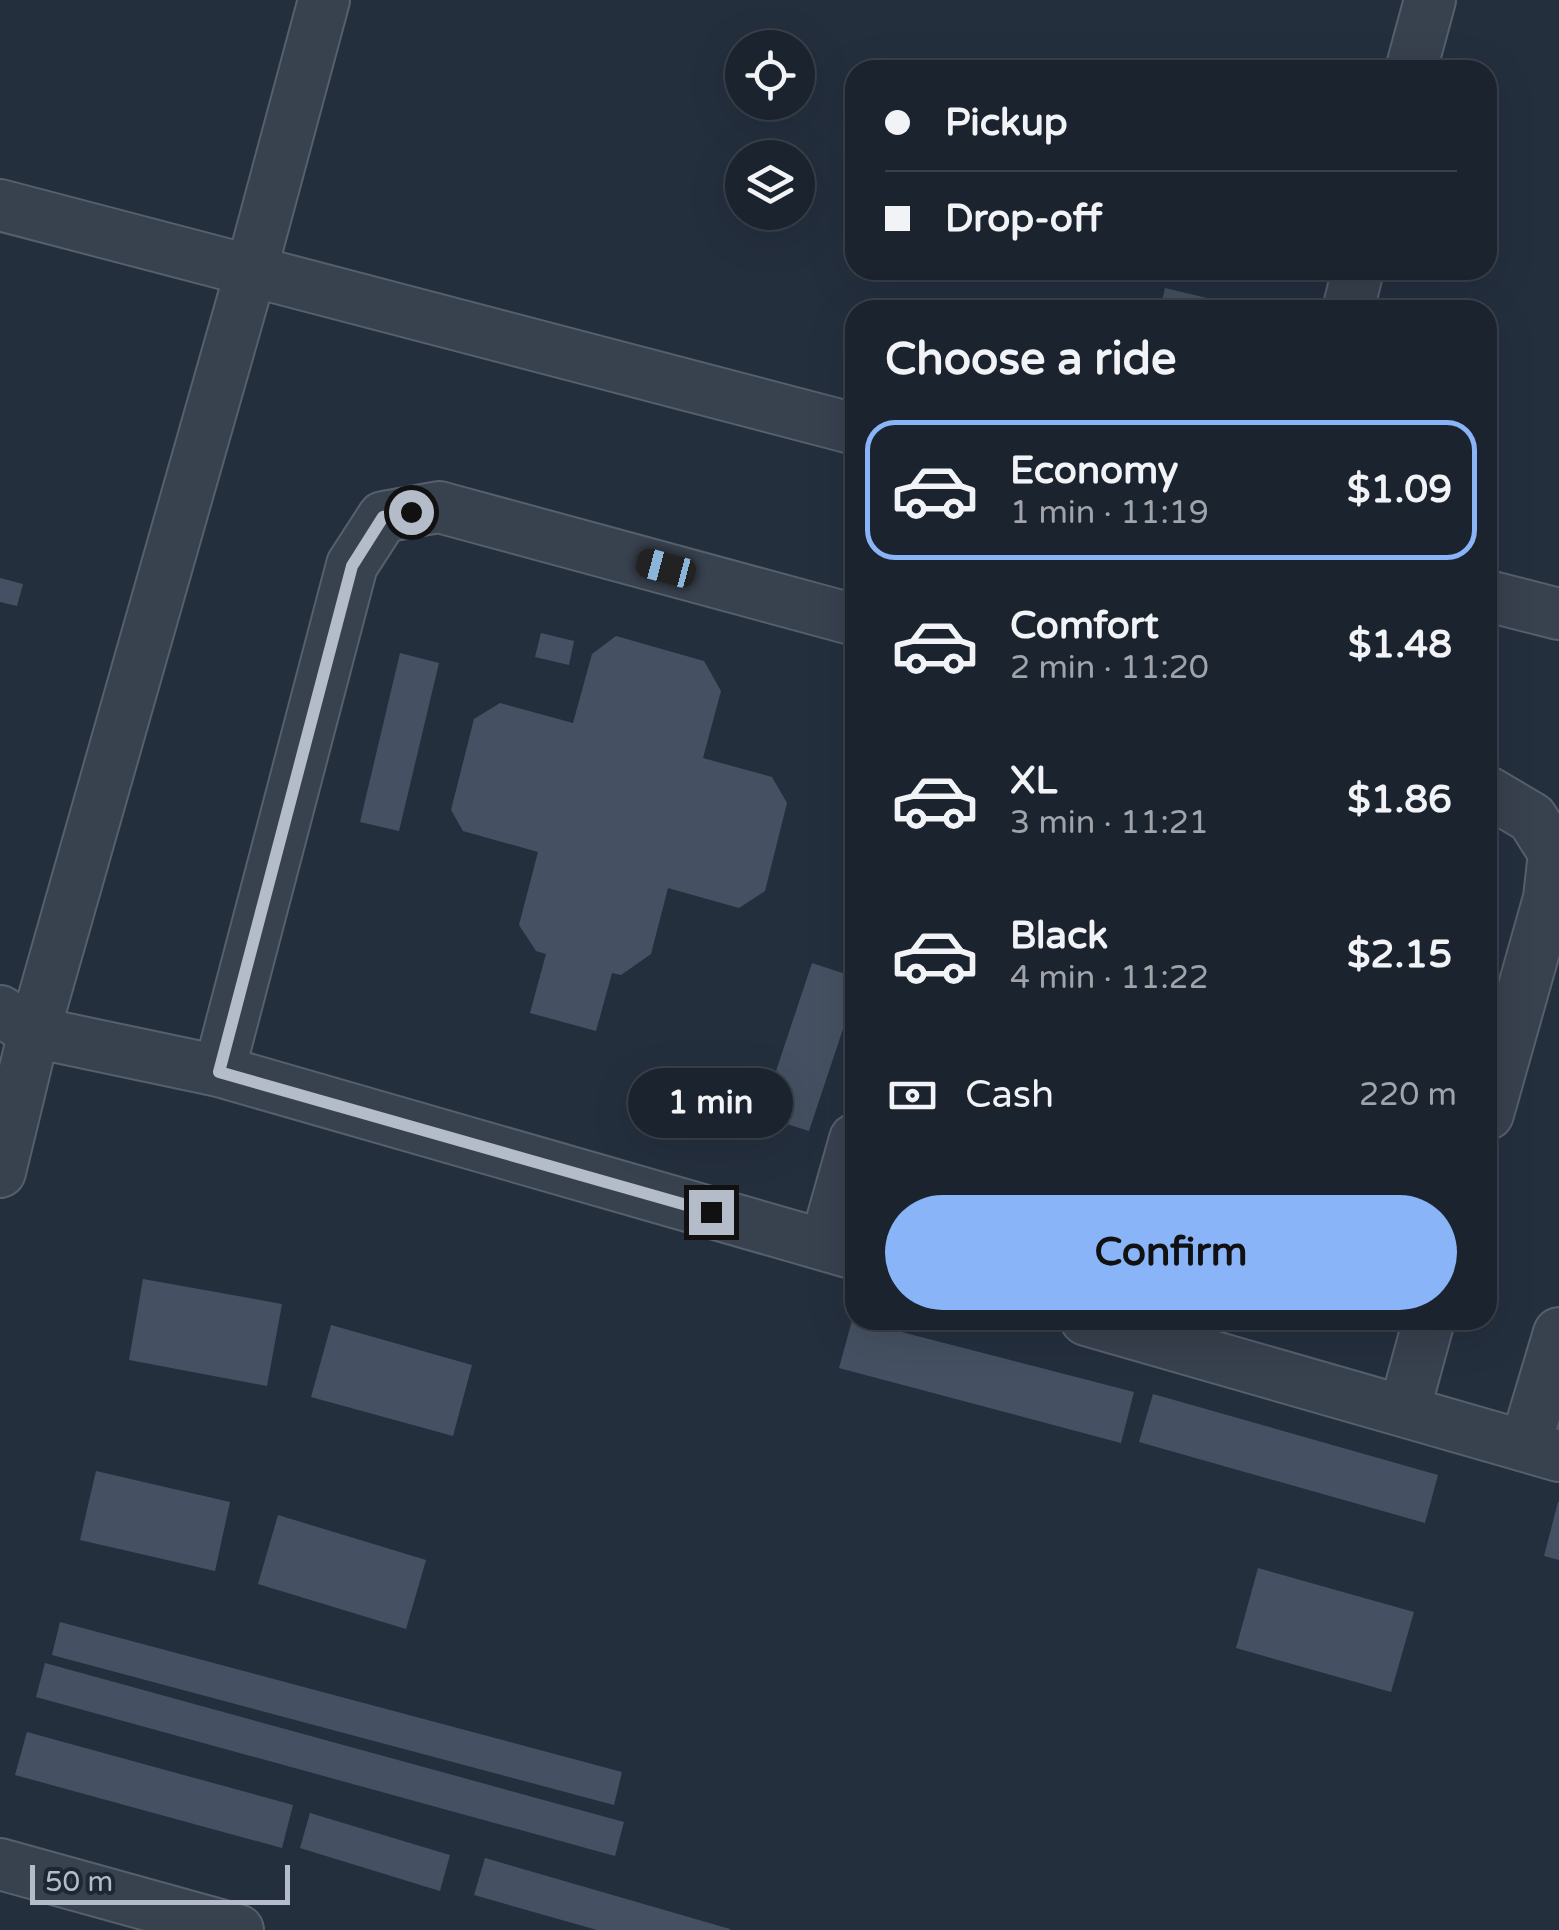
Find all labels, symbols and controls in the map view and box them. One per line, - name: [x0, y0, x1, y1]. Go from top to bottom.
- map controls: [725, 30, 815, 230]
- button: locate: [725, 30, 815, 120]
- text: Pickup: [945, 100, 1068, 146]
- button: layers: [725, 140, 815, 230]
- text: Drop-off: [945, 196, 1102, 242]
- text: Choose a ride: [885, 333, 1176, 387]
- icon: car: [890, 445, 980, 535]
- text: Economy: [1010, 448, 1178, 494]
- text: $1.09: [1347, 467, 1452, 513]
- route start: [389, 490, 434, 535]
- text: 1 min · 11:19: [1010, 494, 1209, 532]
- car: [633, 546, 699, 590]
- icon: car: [890, 600, 980, 690]
- text: Comfort: [1010, 603, 1159, 649]
- text: $1.48: [1348, 622, 1452, 668]
- text: 2 min · 11:20: [1010, 649, 1209, 687]
- icon: car: [890, 755, 980, 845]
- text: XL: [1010, 758, 1057, 804]
- text: $1.86: [1347, 777, 1452, 823]
- text: 3 min · 11:21: [1010, 804, 1209, 842]
- icon: car: [890, 910, 980, 1000]
- text: Black: [1010, 913, 1108, 959]
- text: $2.15: [1347, 932, 1452, 978]
- text: 4 min · 11:22: [1010, 959, 1209, 997]
- callout: 1 min: [628, 1067, 794, 1137]
- icon: cash: [885, 1068, 940, 1123]
- text: Cash: [965, 1072, 1054, 1118]
- text: 220 m: [1359, 1076, 1457, 1114]
- text: 1 min: [668, 1084, 753, 1122]
- route end: [689, 1190, 734, 1235]
- button: Confirm: [885, 1195, 1457, 1310]
- scale bar: [30, 1860, 290, 1904]
- text: 50 m: [45, 1865, 113, 1899]

